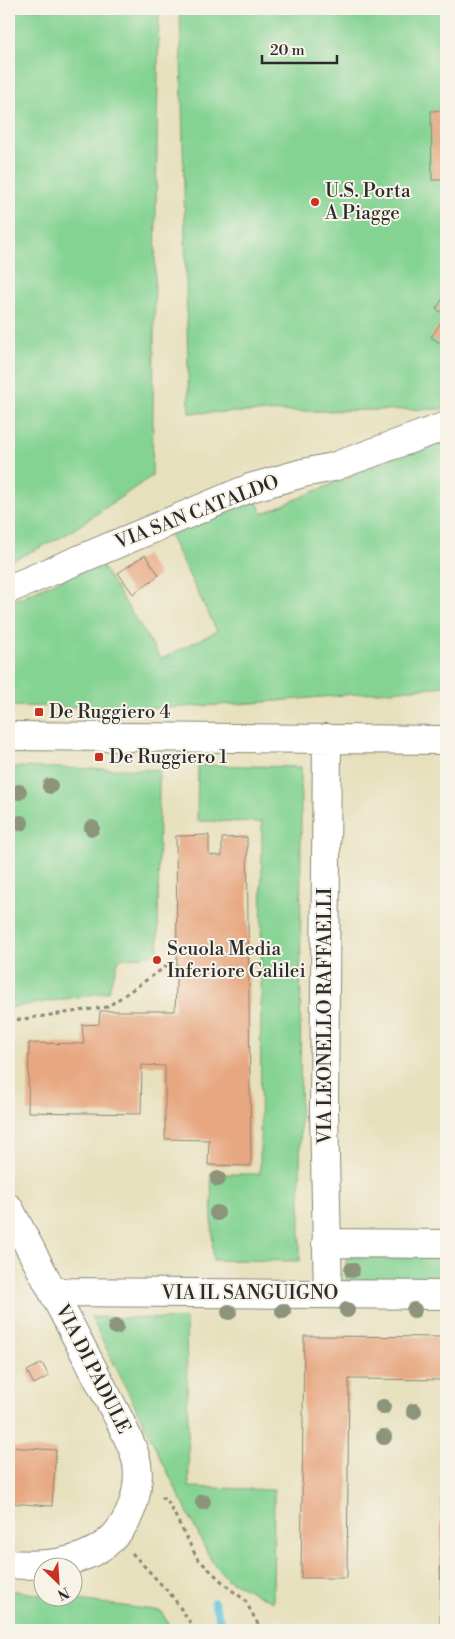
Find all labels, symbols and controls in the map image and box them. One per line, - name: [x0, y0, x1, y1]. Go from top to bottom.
- scale bar: [262, 32, 338, 64]
- text: 20 m: [270, 41, 305, 60]
- place label: U.S. Porta A Piagge: [324, 179, 411, 225]
- marker: U.S. Porta A Piagge: [309, 196, 321, 208]
- street label: VIA SAN CATALDO: [111, 470, 282, 555]
- place label: De Ruggiero 4: [49, 700, 171, 724]
- marker: De Ruggiero 4: [33, 706, 45, 718]
- place label: De Ruggiero 1: [109, 745, 228, 769]
- marker: De Ruggiero 1: [93, 751, 105, 763]
- street label: VIA LEONELLO RAFFAELLI: [313, 888, 337, 1145]
- place label: Scuola Media Inferiore Galilei: [167, 937, 306, 983]
- marker: Scuola Media Inferiore Galilei: [151, 954, 163, 966]
- street label: VIA IL SANGUIGNO: [161, 1281, 339, 1305]
- street label: VIA DI PADULE: [50, 1299, 136, 1438]
- north arrow: [32, 1556, 82, 1606]
- text: N: [54, 1582, 72, 1603]

